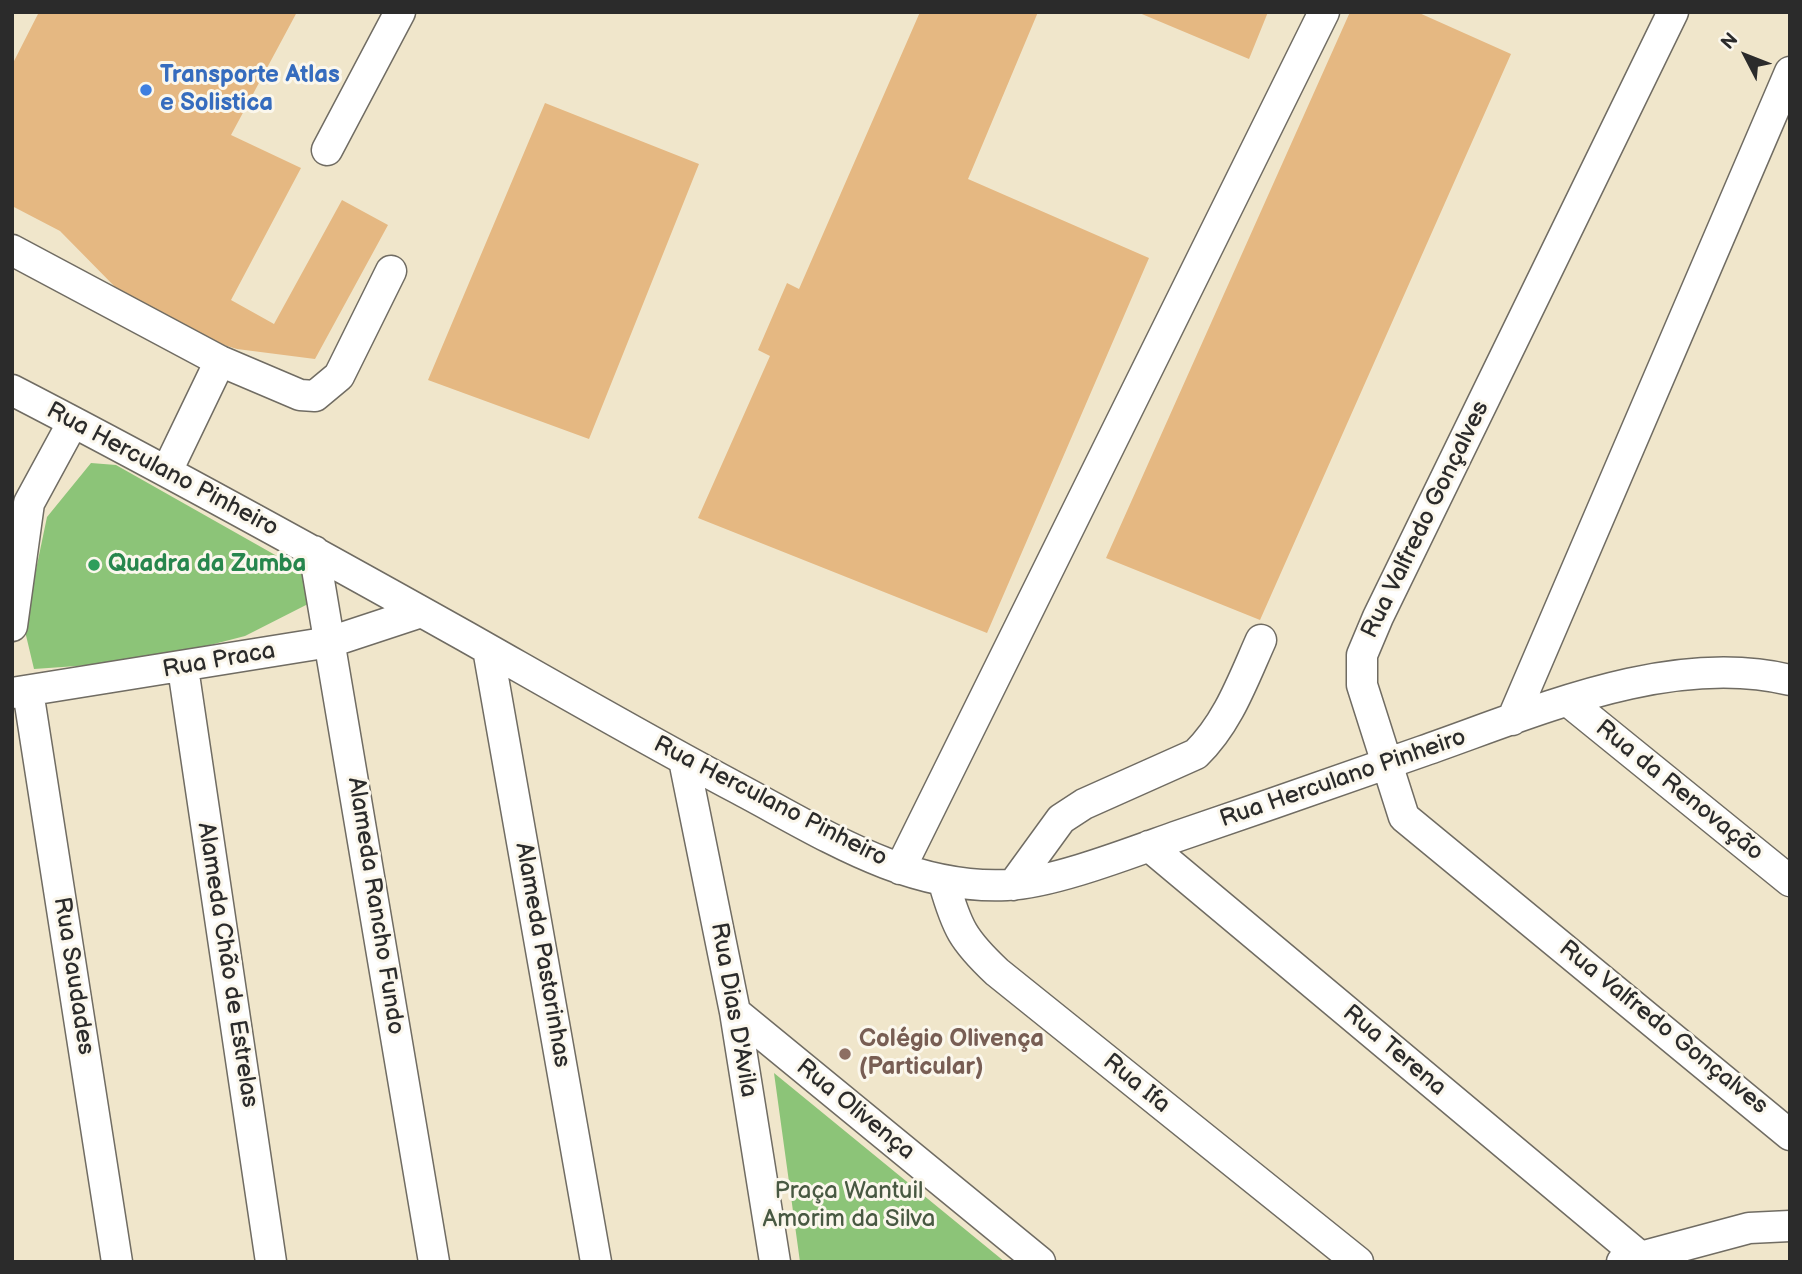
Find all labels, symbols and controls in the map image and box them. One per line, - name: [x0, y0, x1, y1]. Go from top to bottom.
- north arrow: [1711, 21, 1781, 91]
- text: N: [1717, 29, 1743, 55]
- place label: Transporte Atlas e Solistica: [160, 62, 340, 118]
- marker: Transporte Atlas e Solistica: [138, 82, 154, 98]
- street label: Rua Herculano Pinheiro: [41, 397, 283, 543]
- street label: Rua Valfredo Gonçalves: [1356, 397, 1496, 643]
- place label: Quadra da Zumba: [108, 551, 306, 579]
- marker: Quadra da Zumba: [86, 557, 102, 573]
- street label: Rua Praca: [161, 637, 277, 685]
- street label: Rua da Renovação: [1589, 714, 1769, 868]
- street label: Rua Herculano Pinheiro: [1216, 723, 1470, 835]
- street label: Rua Herculano Pinheiro: [648, 731, 892, 873]
- street label: Alameda Rancho Fundo: [340, 775, 410, 1037]
- street label: Alameda Chão de Estrelas: [190, 820, 264, 1110]
- street label: Alameda Pastorinhas: [508, 840, 576, 1070]
- street label: Rua Saudades: [46, 895, 100, 1057]
- street label: Rua Dias D'Avila: [703, 920, 763, 1100]
- street label: Rua Valfredo Gonçalves: [1553, 935, 1773, 1121]
- street label: Rua Terena: [1336, 999, 1452, 1103]
- place label: Colégio Olivença (Particular): [859, 1026, 1044, 1082]
- marker: Colégio Olivença (Particular): [837, 1046, 853, 1062]
- street label: Rua Ifa: [1097, 1048, 1175, 1120]
- street label: Rua Olivença: [790, 1053, 920, 1167]
- park label: Praça Wantuil Amorim da Silva: [763, 1178, 935, 1234]

